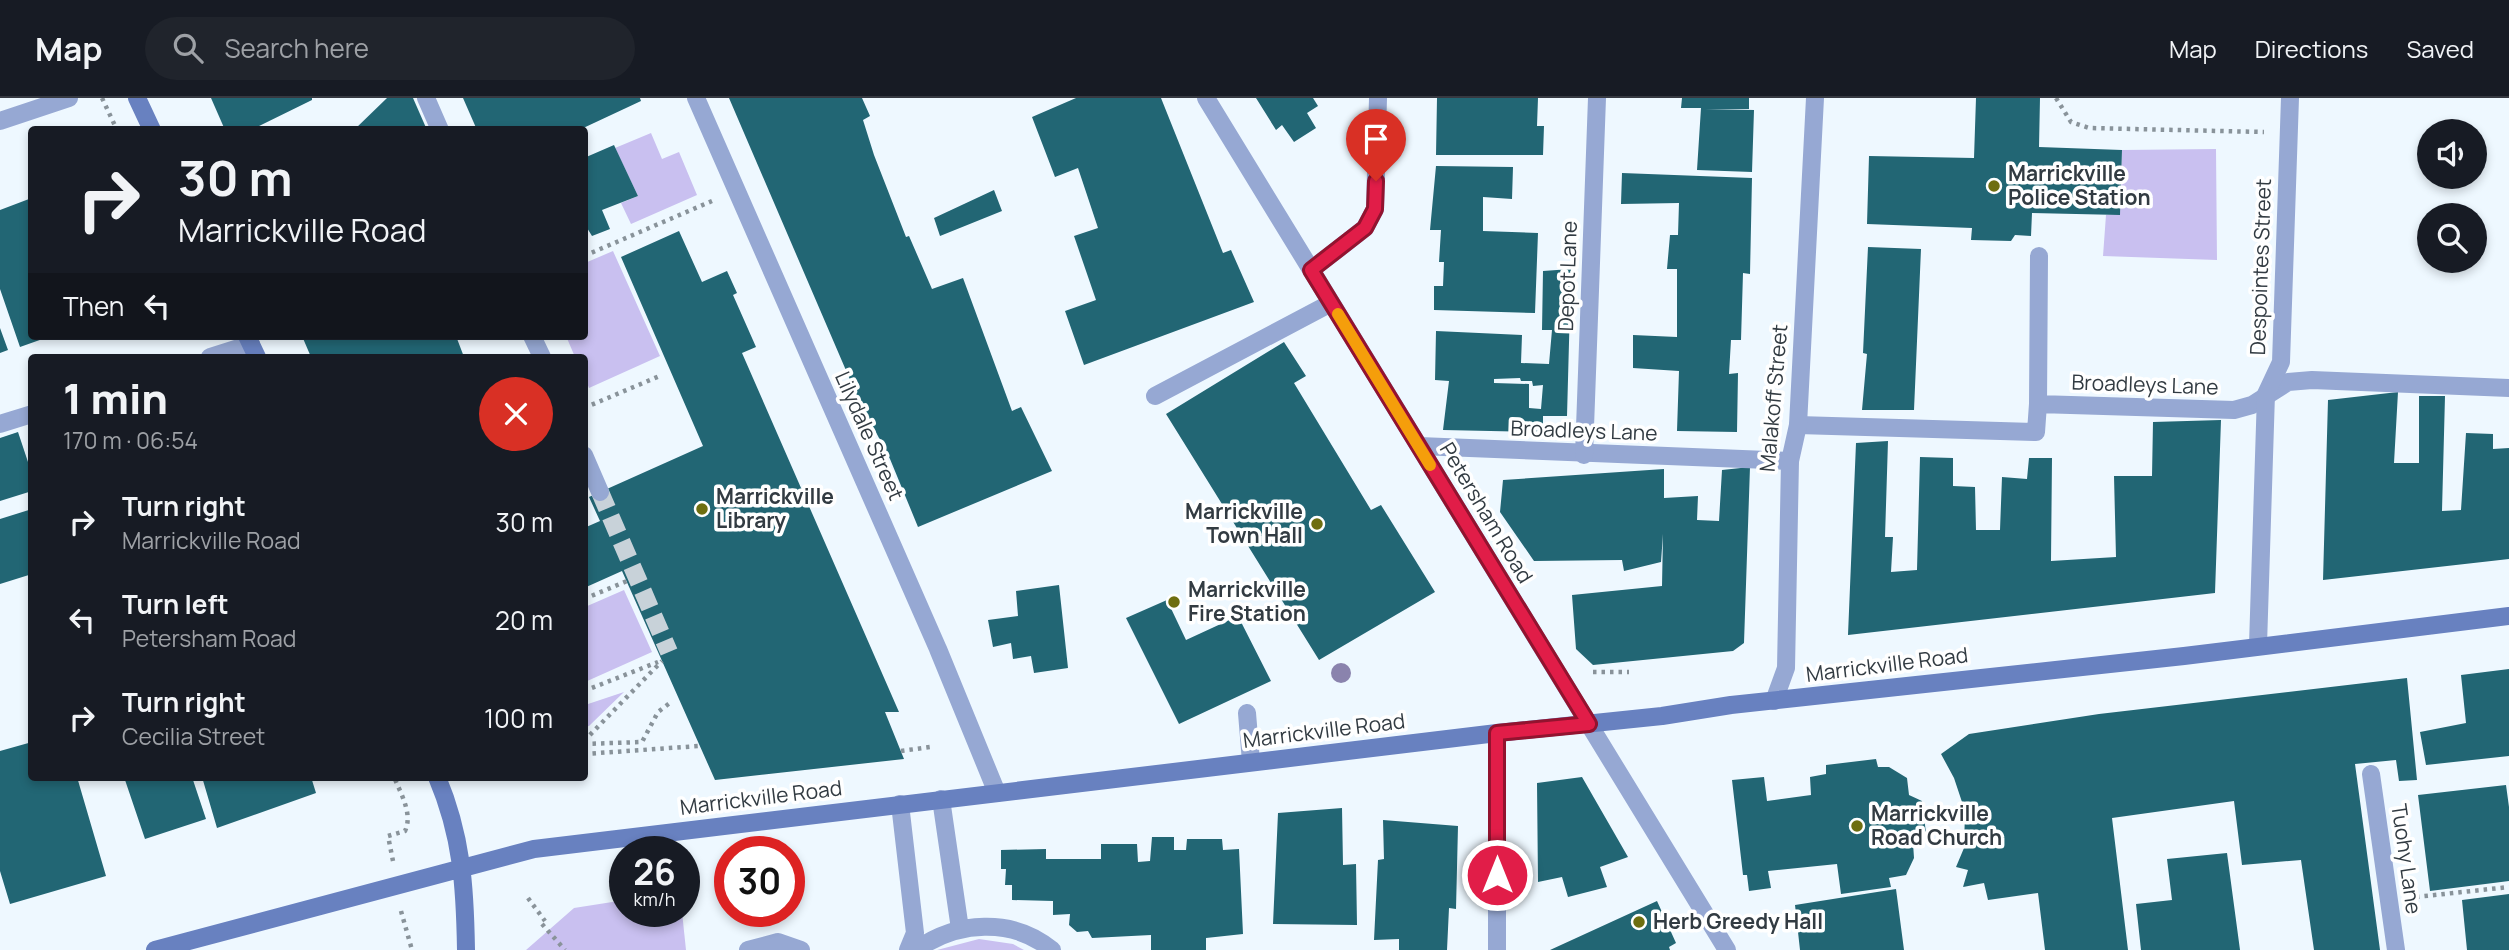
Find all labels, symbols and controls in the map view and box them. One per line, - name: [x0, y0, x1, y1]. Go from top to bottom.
- search box: [145, 17, 635, 80]
- text: Map: [35, 26, 103, 71]
- icon: search: [169, 29, 207, 67]
- text: Search here: [225, 30, 369, 66]
- text: Map: [2169, 32, 2217, 65]
- text: Directions: [2255, 32, 2368, 65]
- text: Saved: [2406, 32, 2474, 65]
- pin: [1346, 109, 1406, 181]
- map controls: [2417, 119, 2487, 273]
- button: sound: [2417, 119, 2487, 189]
- icon: arrive: [1357, 120, 1395, 158]
- text: 30 m: [178, 144, 293, 211]
- icon: right: [63, 154, 154, 245]
- place label: Marrickville Police Station: [2008, 159, 2151, 211]
- marker: Marrickville Police Station: [1986, 178, 2002, 194]
- street label: Despointes Street: [2243, 178, 2277, 356]
- button: search: [2417, 203, 2487, 273]
- text: Marrickville Road: [178, 208, 426, 252]
- street label: Depot Lane: [1551, 220, 1583, 332]
- icon: left: [138, 287, 176, 325]
- text: Then: [63, 288, 124, 324]
- street label: Malakoff Street: [1753, 323, 1793, 473]
- street label: Lilydale Street: [829, 367, 911, 504]
- street label: Broadleys Lane: [2071, 367, 2219, 401]
- text: 1 min: [63, 369, 168, 427]
- button: close: [479, 377, 553, 451]
- street label: Broadleys Lane: [1510, 413, 1658, 447]
- text: 170 m · 06:54: [63, 424, 198, 456]
- street label: Petersham Road: [1434, 437, 1540, 588]
- place label: Marrickville Library: [716, 482, 834, 534]
- text: Turn right: [122, 488, 246, 524]
- place label: Marrickville Town Hall: [1185, 497, 1303, 549]
- marker: Marrickville Library: [694, 501, 710, 517]
- icon: right: [63, 503, 101, 541]
- text: 30 m: [496, 504, 553, 540]
- marker: Marrickville Town Hall: [1309, 516, 1325, 532]
- text: Marrickville Road: [122, 524, 301, 556]
- place label: Marrickville Fire Station: [1188, 575, 1306, 627]
- text: Turn left: [122, 586, 229, 622]
- marker: Marrickville Fire Station: [1166, 594, 1182, 610]
- icon: left: [63, 601, 101, 639]
- text: 20 m: [495, 602, 553, 638]
- text: Petersham Road: [122, 622, 296, 654]
- street label: Marrickville Road: [1804, 640, 1969, 688]
- text: Turn right: [122, 684, 246, 720]
- icon: right: [63, 699, 101, 737]
- text: 100 m: [484, 700, 553, 736]
- street label: Marrickville Road: [1241, 706, 1406, 754]
- text: Cecilia Street: [122, 720, 265, 752]
- street label: Marrickville Road: [678, 773, 843, 821]
- place label: Marrickville Road Church: [1871, 799, 2002, 851]
- street label: Tuohy Lane: [2385, 802, 2429, 916]
- marker: Marrickville Road Church: [1849, 818, 1865, 834]
- speed limit sign: 30: [714, 836, 805, 927]
- position arrow: [1460, 838, 1534, 912]
- text: 26: [633, 848, 676, 896]
- text: km/h: [634, 887, 675, 911]
- place label: Herb Greedy Hall: [1653, 907, 1823, 935]
- marker: Herb Greedy Hall: [1631, 914, 1647, 930]

